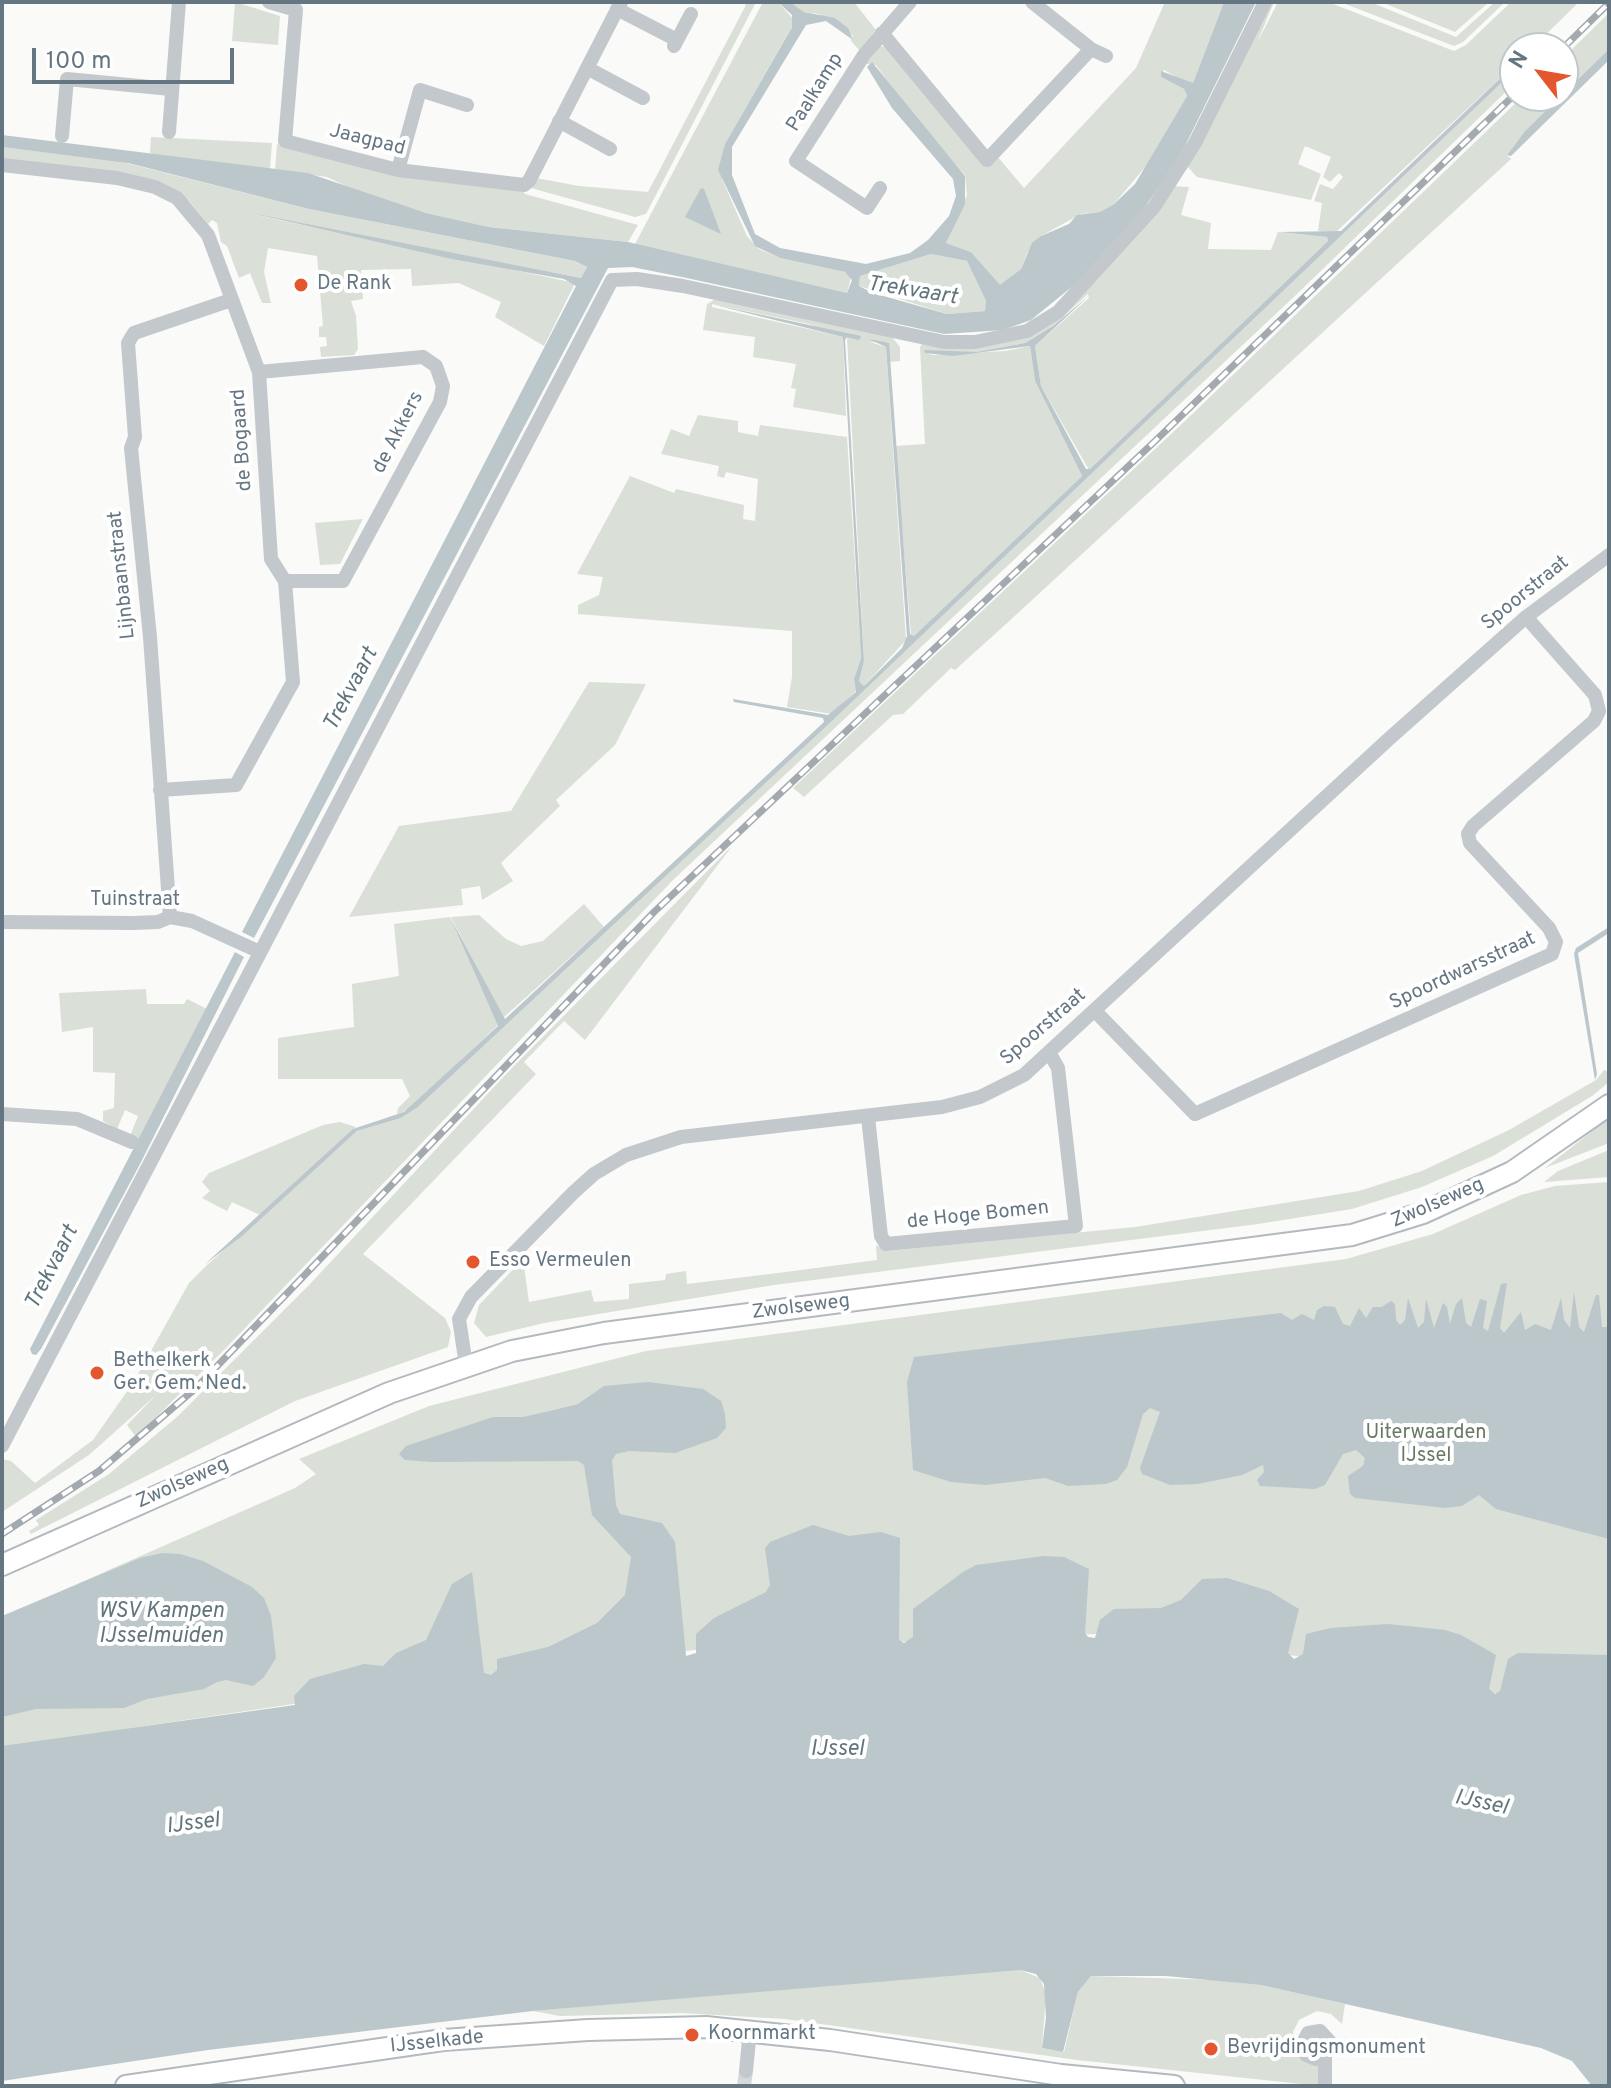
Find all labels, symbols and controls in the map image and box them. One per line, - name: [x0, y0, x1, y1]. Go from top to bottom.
- scale bar: [36, 32, 238, 82]
- north arrow: [1499, 32, 1579, 112]
- text: 100 m: [46, 47, 112, 77]
- text: N: [1504, 47, 1535, 74]
- street label: Paalkamp: [783, 49, 849, 137]
- street label: Jaagpad: [327, 120, 407, 162]
- water label: Trekvaart: [865, 272, 959, 312]
- place label: De Rank: [317, 273, 392, 297]
- marker: De Rank: [292, 276, 310, 294]
- street label: de Bogaard: [227, 388, 259, 492]
- street label: de Akkers: [368, 388, 430, 478]
- street label: Lijnbaanstraat: [104, 510, 142, 640]
- street label: Spoorstraat: [1477, 551, 1575, 637]
- water label: Trekvaart: [319, 644, 385, 736]
- street label: Tuinstraat: [90, 889, 180, 913]
- street label: Spoordwarsstraat: [1386, 928, 1540, 1016]
- street label: Spoorstraat: [996, 984, 1092, 1072]
- street label: Zwolseweg: [1388, 1174, 1488, 1234]
- street label: de Hoge Bomen: [906, 1197, 1050, 1235]
- water label: Trekvaart: [21, 1222, 85, 1314]
- place label: Esso Vermeulen: [489, 1250, 632, 1274]
- marker: Esso Vermeulen: [464, 1253, 482, 1271]
- street label: Zwolseweg: [751, 1290, 851, 1326]
- place label: Bethelkerk Ger. Gem. Ned.: [113, 1350, 246, 1397]
- marker: Bethelkerk Ger. Gem. Ned.: [88, 1364, 106, 1382]
- park label: Uiterwaarden IJssel: [1365, 1422, 1487, 1469]
- street label: Zwolseweg: [133, 1453, 233, 1515]
- water label: WSV Kampen IJsselmuiden: [98, 1600, 224, 1652]
- water label: IJssel: [810, 1738, 864, 1764]
- water label: IJssel: [1452, 1786, 1510, 1822]
- water label: IJssel: [165, 1809, 221, 1841]
- place label: Koornmarkt: [708, 2023, 816, 2047]
- street label: IJsselkade: [389, 2026, 485, 2060]
- marker: Koornmarkt: [683, 2026, 701, 2044]
- place label: Bevrijdingsmonument: [1227, 2037, 1426, 2061]
- marker: Bevrijdingsmonument: [1202, 2040, 1220, 2058]

